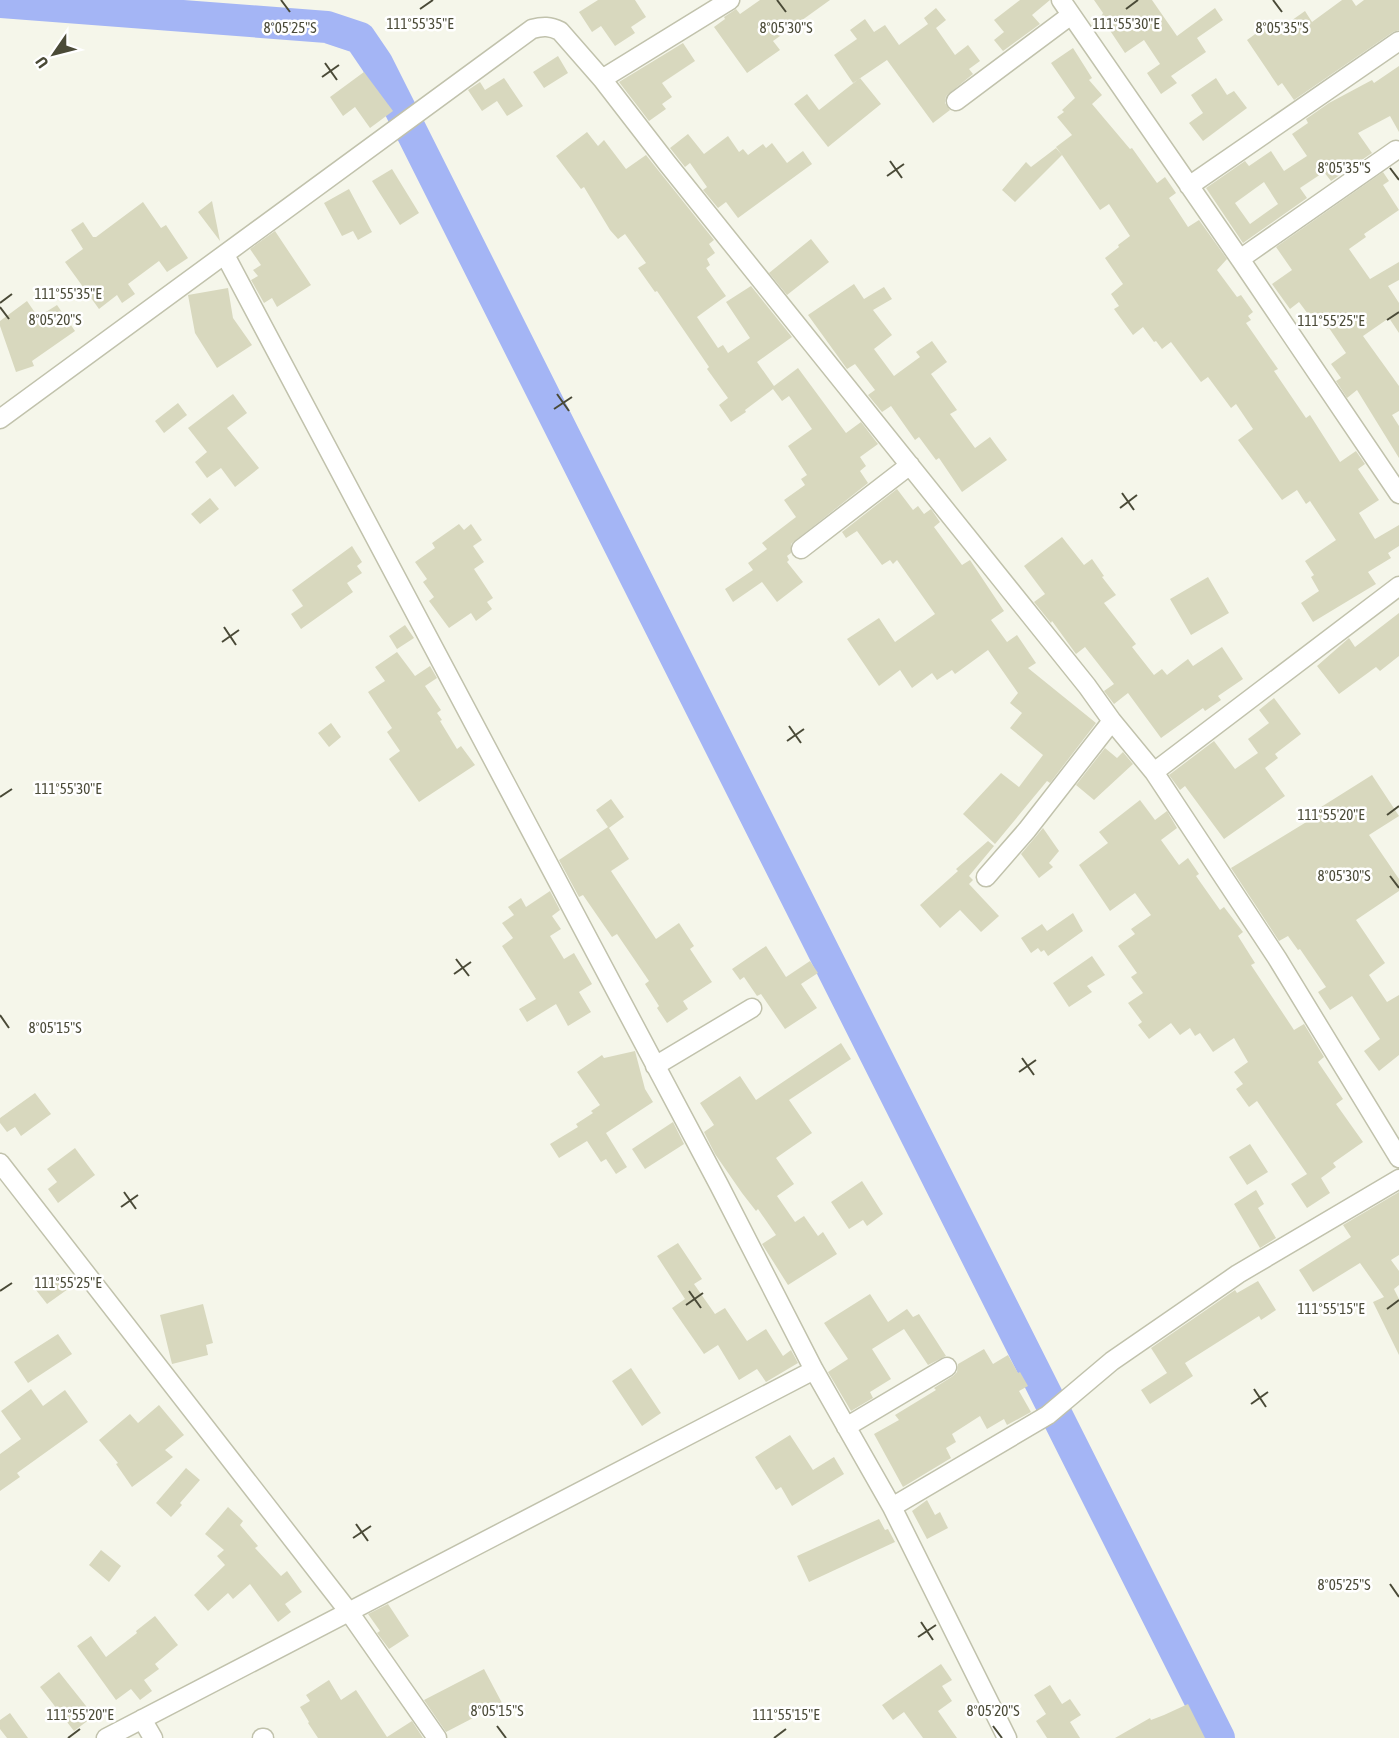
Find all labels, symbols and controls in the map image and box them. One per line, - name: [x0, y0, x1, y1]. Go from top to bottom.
- text: 111°55'35"E: [386, 15, 454, 32]
- text: 111°55'30"E: [1092, 15, 1160, 32]
- text: 8°05'25"S: [263, 19, 317, 36]
- text: 8°05'30"S: [759, 19, 813, 36]
- text: 8°05'35"S: [1255, 19, 1309, 36]
- north arrow: [24, 24, 84, 84]
- text: U: [32, 54, 52, 72]
- text: 8°05'35"S: [1317, 159, 1371, 176]
- text: 111°55'35"E: [34, 285, 102, 302]
- text: 8°05'20"S: [28, 311, 82, 328]
- text: 111°55'25"E: [1297, 312, 1365, 329]
- text: 111°55'30"E: [34, 780, 102, 797]
- text: 111°55'20"E: [1297, 806, 1365, 823]
- text: 8°05'30"S: [1317, 867, 1371, 884]
- text: 8°05'15"S: [28, 1019, 82, 1036]
- text: 111°55'25"E: [34, 1274, 102, 1291]
- text: 111°55'15"E: [1297, 1300, 1365, 1317]
- text: 8°05'25"S: [1317, 1576, 1371, 1593]
- text: 8°05'15"S: [470, 1702, 524, 1719]
- text: 8°05'20"S: [966, 1702, 1020, 1719]
- text: 111°55'20"E: [46, 1706, 114, 1723]
- text: 111°55'15"E: [752, 1706, 820, 1723]

